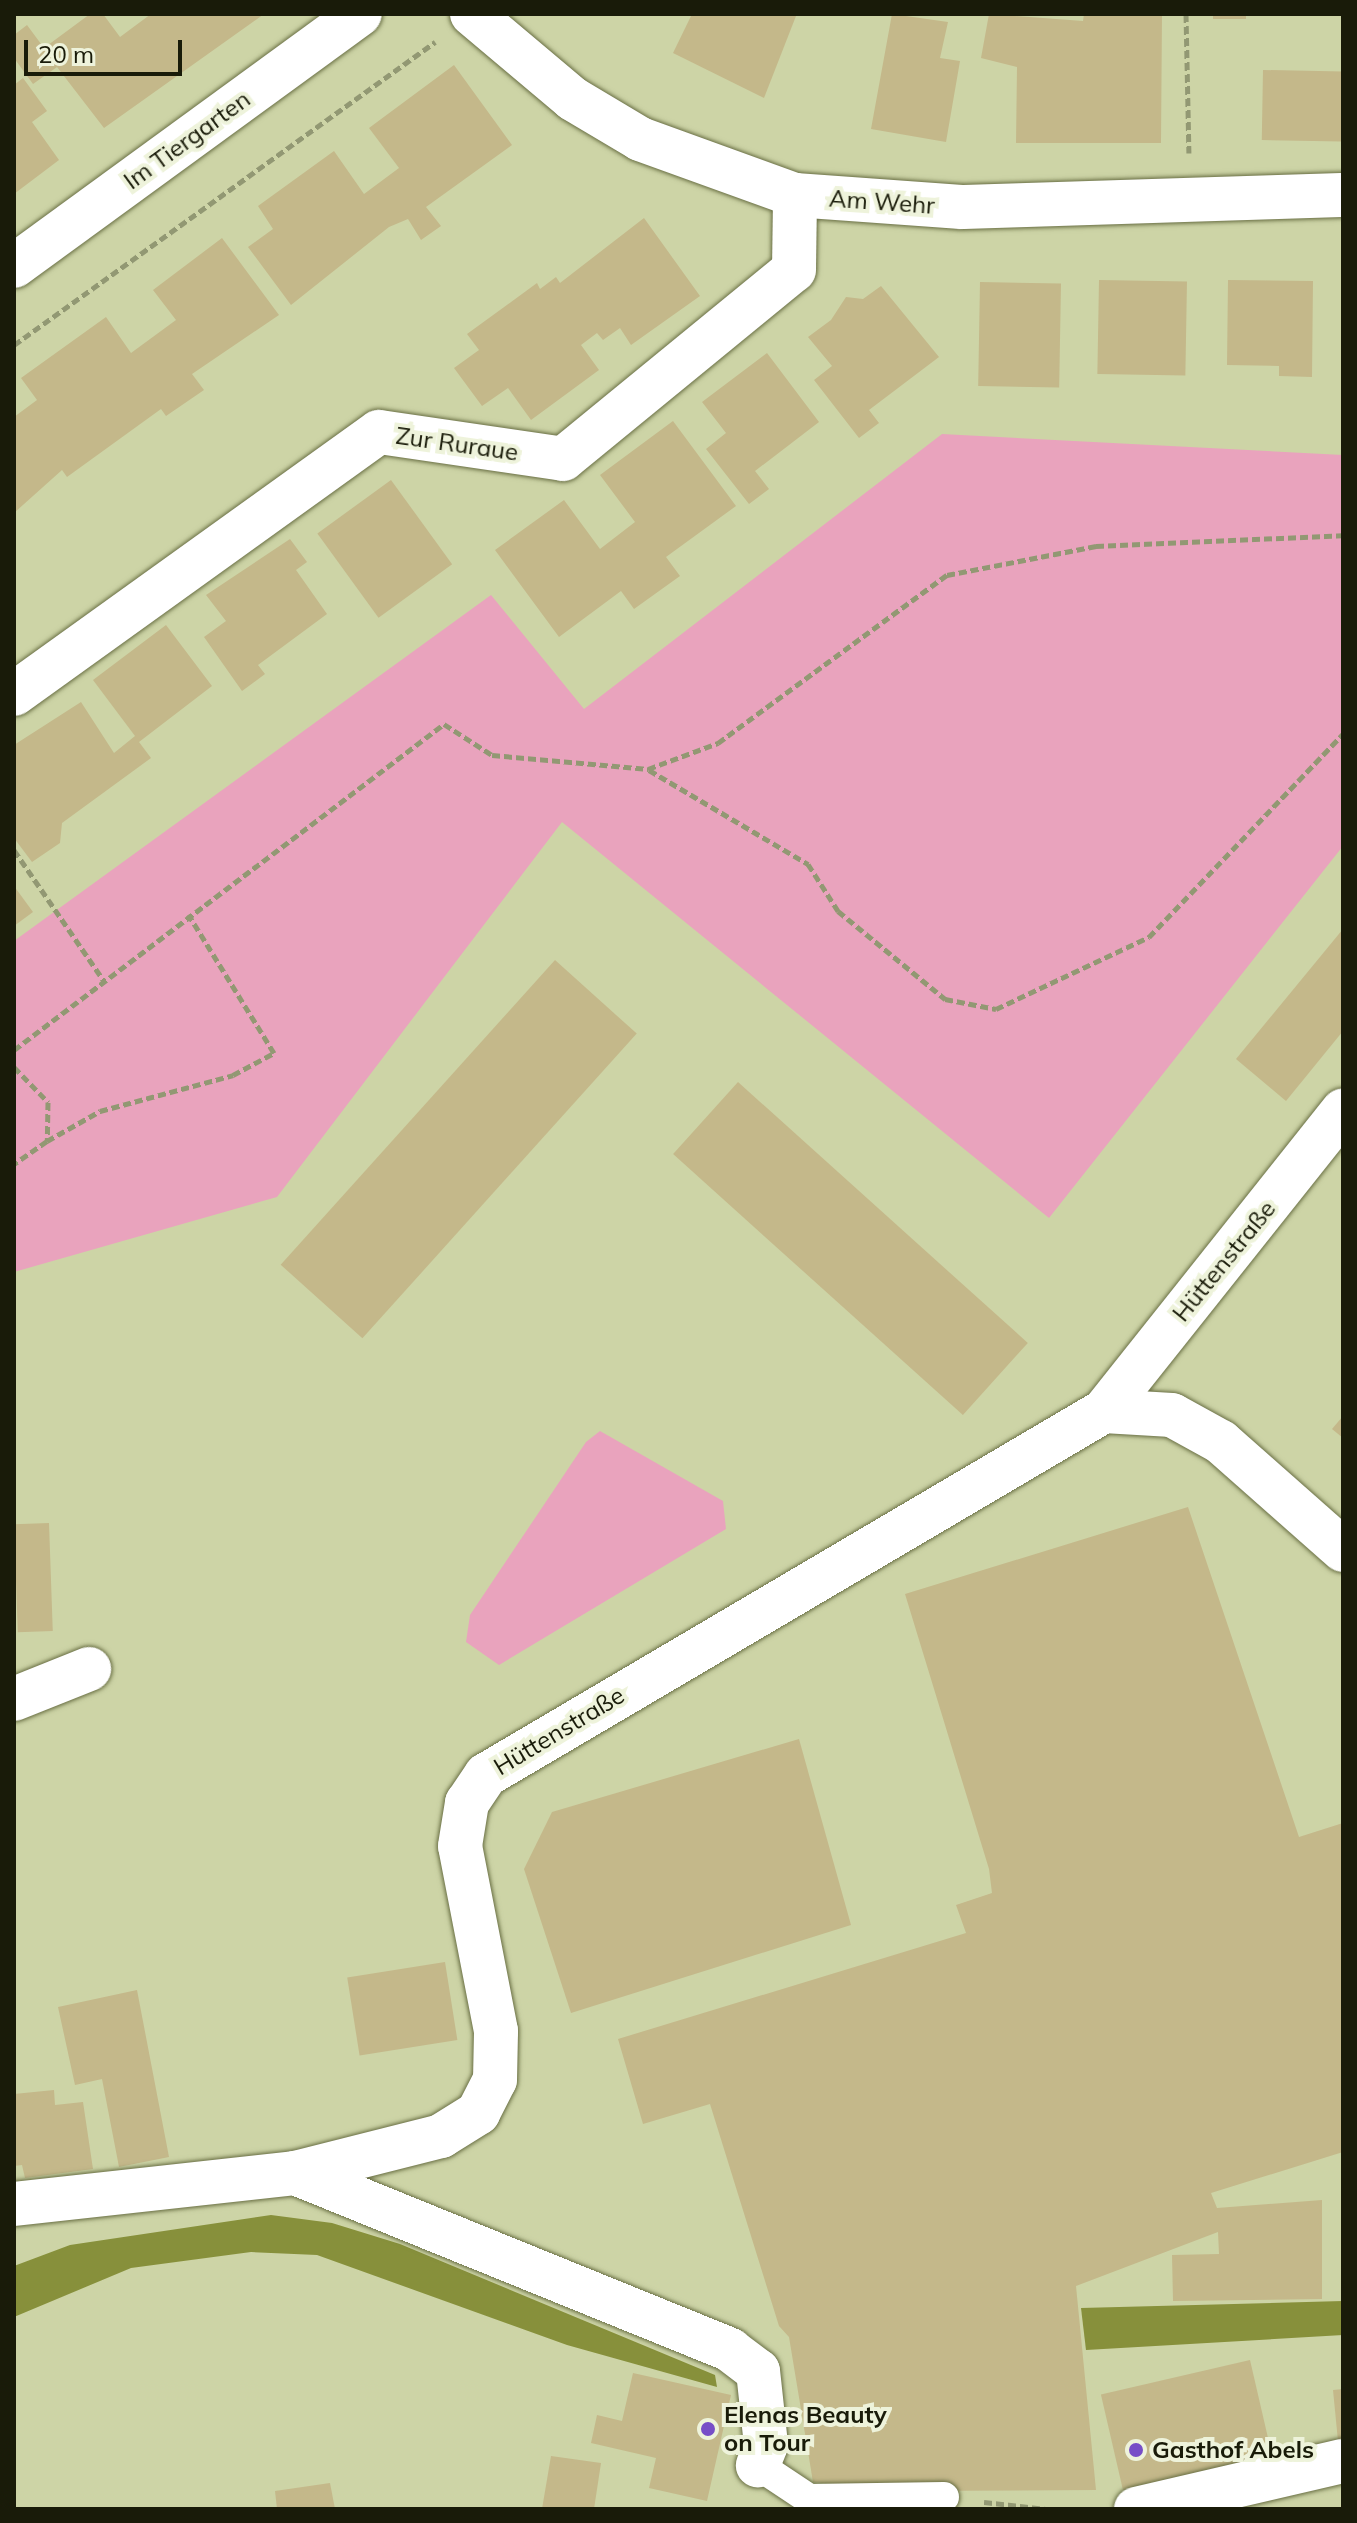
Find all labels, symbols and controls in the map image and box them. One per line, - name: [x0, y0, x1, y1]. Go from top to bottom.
- scale bar: [28, 24, 186, 74]
- text: 20 m: [38, 39, 94, 69]
- street label: Im Tiergarten: [118, 85, 256, 195]
- street label: Am Wehr: [828, 184, 936, 220]
- street label: Zur Ruraue: [394, 421, 520, 467]
- street label: Hüttenstraße: [1167, 1195, 1281, 1327]
- street label: Hüttenstraße: [489, 1681, 629, 1781]
- place label: Elenas Beauty on Tour: [724, 2401, 887, 2457]
- marker: Elenas Beauty on Tour: [699, 2420, 717, 2438]
- place label: Gasthof Abels: [1152, 2436, 1314, 2464]
- marker: Gasthof Abels: [1127, 2441, 1145, 2459]

